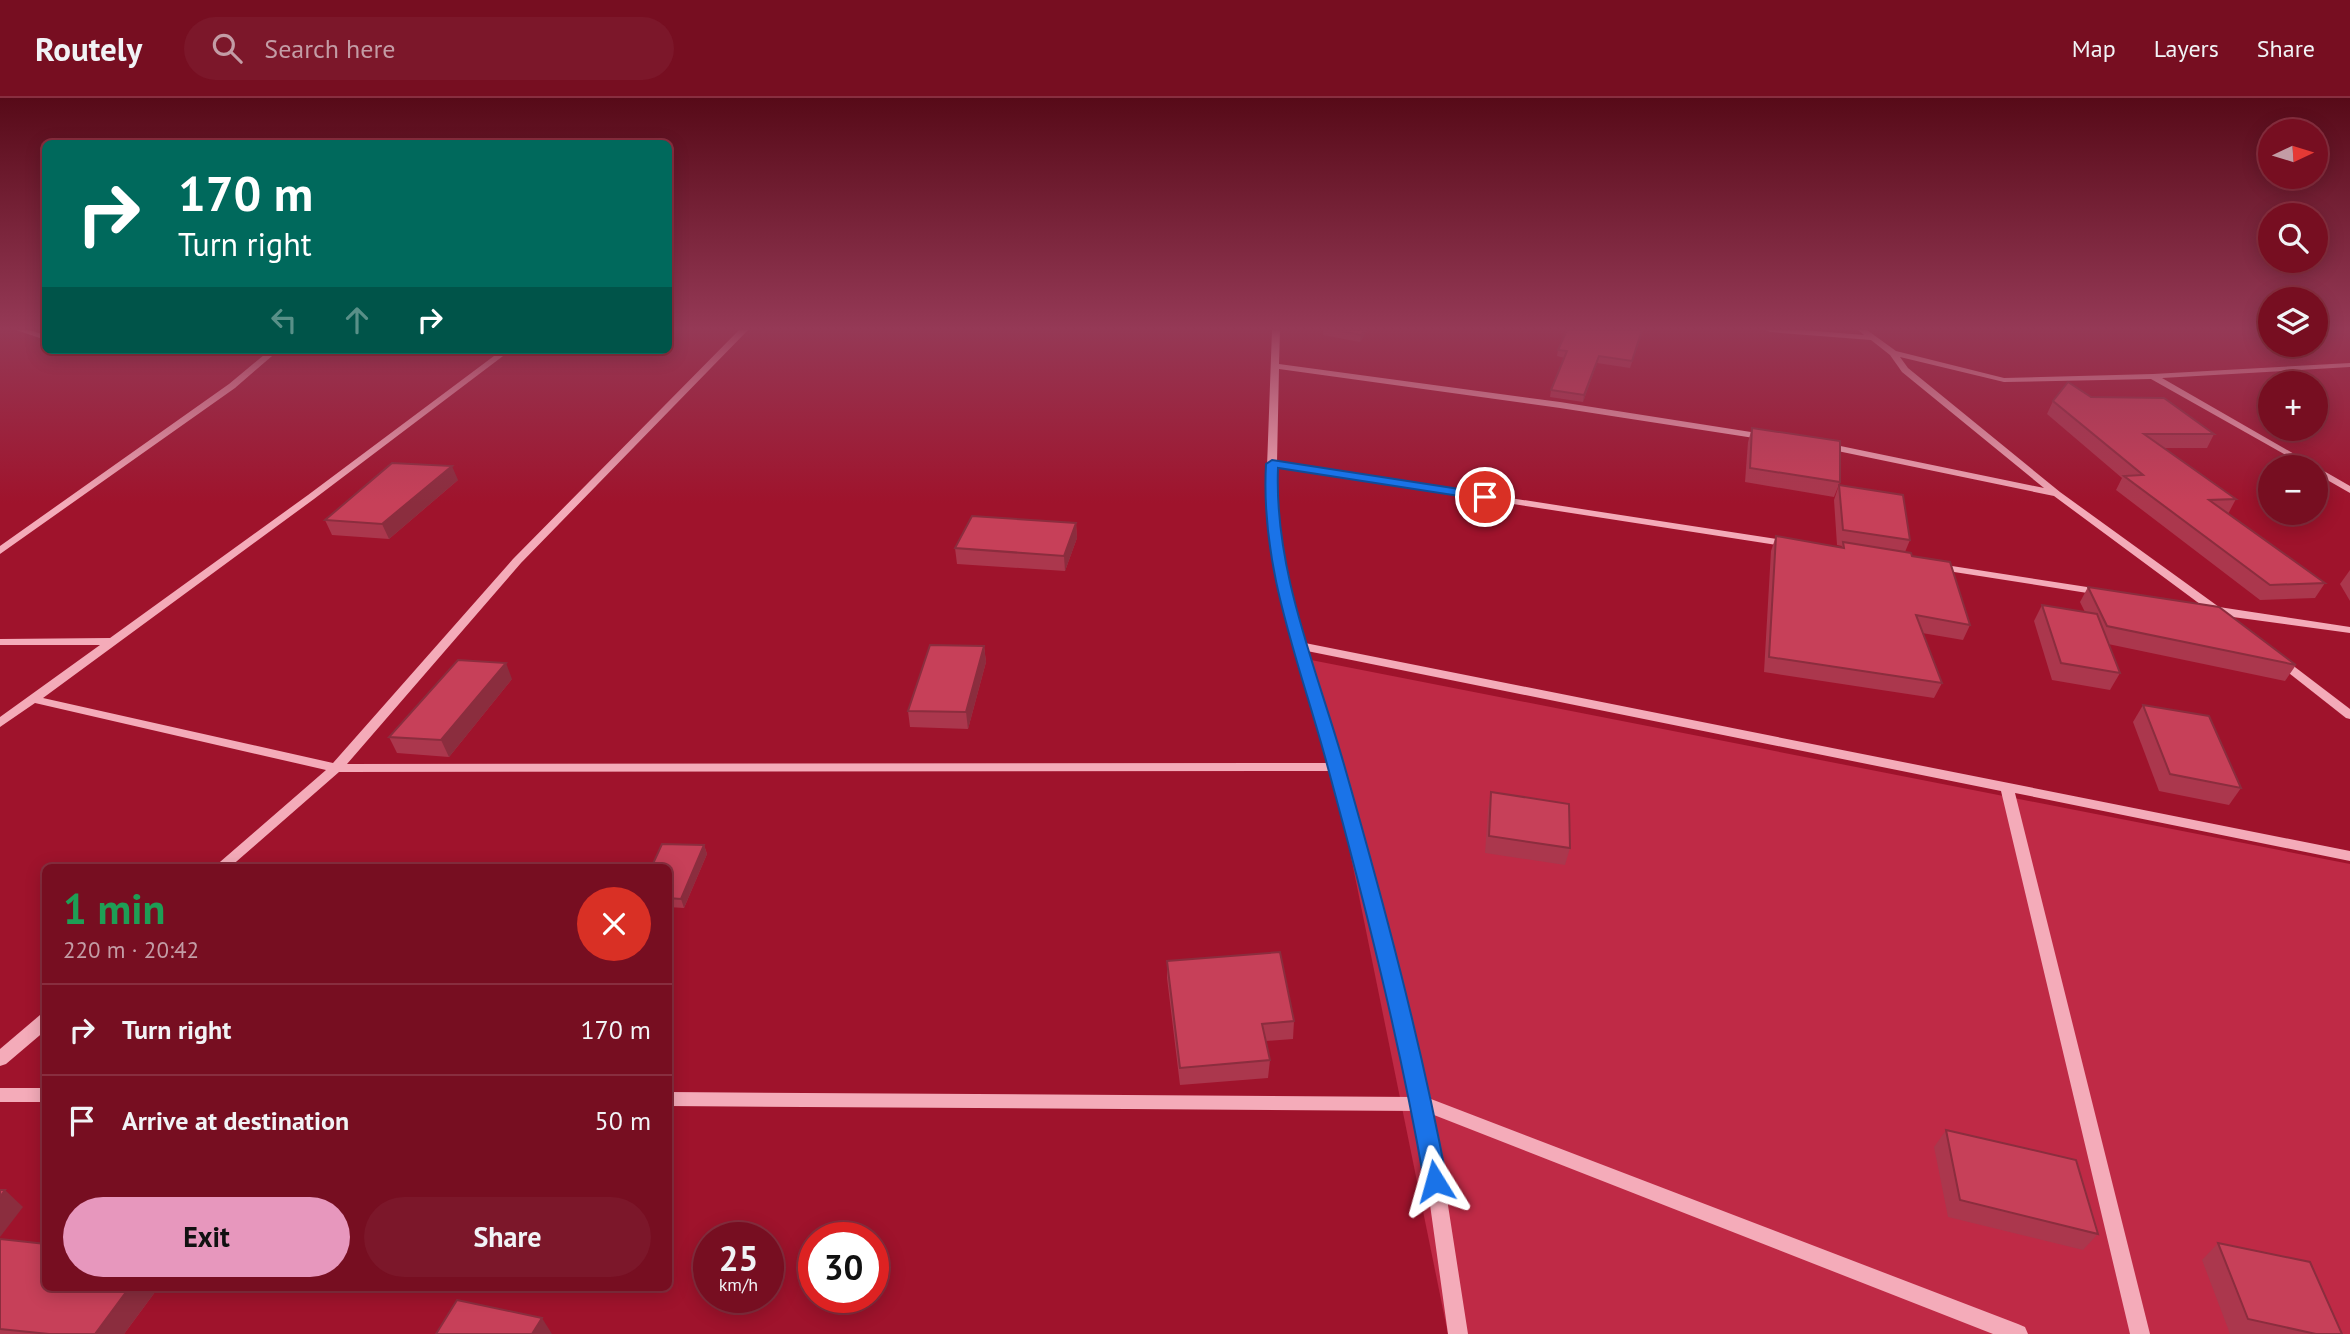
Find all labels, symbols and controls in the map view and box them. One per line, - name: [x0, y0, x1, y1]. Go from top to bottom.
- search box: [184, 17, 674, 80]
- text: Routely: [35, 27, 142, 70]
- icon: search: [208, 29, 246, 67]
- text: Search here: [264, 32, 395, 65]
- text: Map: [2072, 33, 2116, 64]
- text: Layers: [2154, 33, 2219, 64]
- text: Share: [2257, 33, 2315, 64]
- north arrow: [2258, 119, 2328, 189]
- map controls: [2258, 119, 2328, 525]
- text: 170 m: [178, 161, 313, 225]
- icon: right: [63, 168, 154, 259]
- button: search: [2258, 203, 2328, 273]
- text: Turn right: [178, 223, 312, 265]
- button: layers: [2258, 287, 2328, 357]
- icon: left: [265, 301, 303, 339]
- icon: ahead: [338, 301, 376, 339]
- icon: right: [411, 301, 449, 339]
- button: +: [2258, 371, 2328, 441]
- button: −: [2258, 455, 2328, 525]
- pin: [1455, 467, 1515, 527]
- icon: arrive: [1466, 478, 1504, 516]
- text: 1 min: [63, 881, 165, 936]
- button: close: [577, 887, 651, 961]
- text: 220 m · 20:42: [63, 935, 199, 964]
- icon: right: [63, 1011, 101, 1049]
- text: Turn right: [122, 1013, 231, 1046]
- text: 170 m: [580, 1013, 651, 1046]
- icon: arrive: [63, 1102, 101, 1140]
- text: Arrive at destination: [122, 1104, 349, 1137]
- text: 50 m: [595, 1104, 651, 1137]
- position arrow: [1398, 1144, 1472, 1218]
- button: Exit: [63, 1197, 350, 1277]
- button: Share: [364, 1197, 651, 1277]
- speed limit sign: 30: [798, 1222, 889, 1313]
- text: 25: [719, 1235, 758, 1281]
- text: km/h: [719, 1273, 758, 1296]

